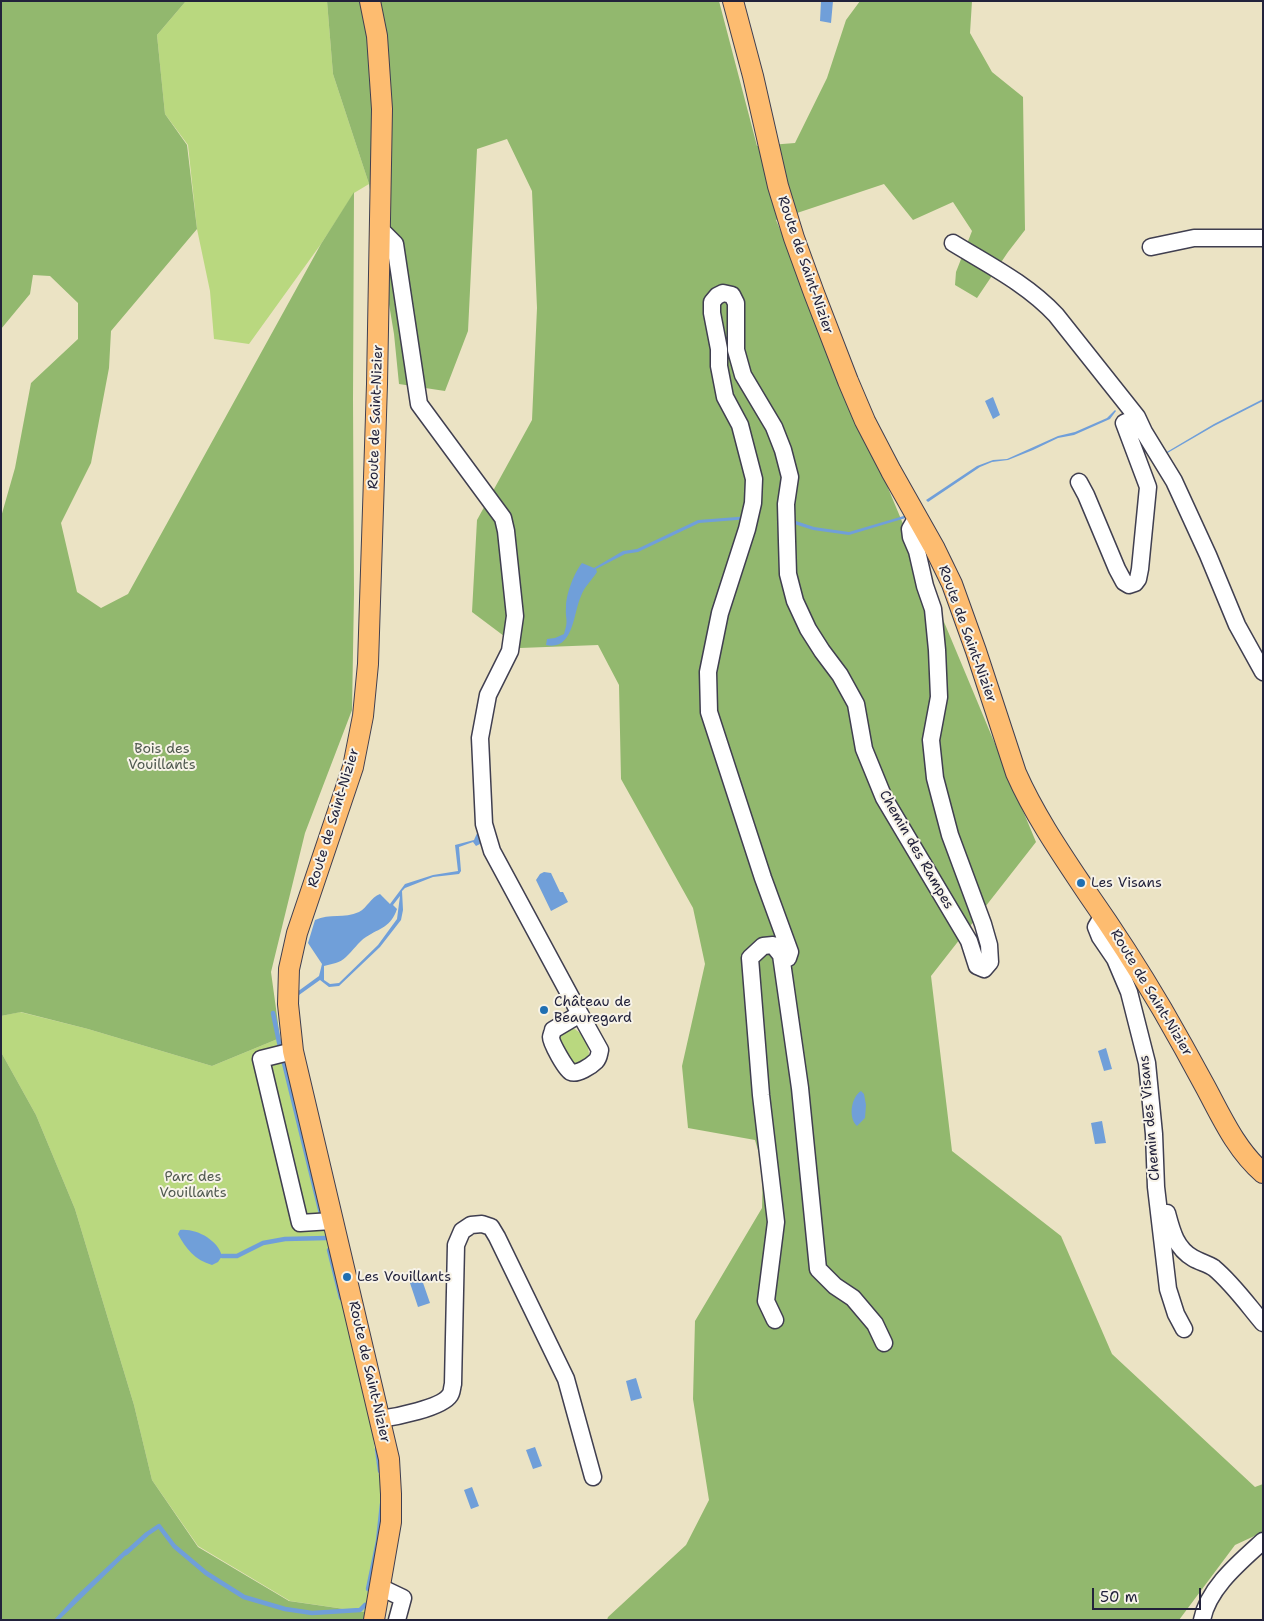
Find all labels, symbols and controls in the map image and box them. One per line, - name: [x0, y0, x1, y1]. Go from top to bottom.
- street label: Route de Saint-Nizier: [773, 194, 837, 336]
- street label: Route de Saint-Nizier: [365, 344, 387, 490]
- street label: Route de Saint-Nizier: [934, 563, 1000, 705]
- park label: Bois des Vouillants: [128, 741, 196, 774]
- street label: Route de Saint-Nizier: [305, 746, 363, 890]
- street label: Chemin des Rampes: [875, 788, 957, 912]
- place label: Les Visans: [1091, 875, 1162, 891]
- marker: Les Visans: [1075, 877, 1087, 889]
- street label: Route de Saint-Nizier: [1106, 927, 1196, 1059]
- place label: Château de Beauregard: [554, 994, 632, 1026]
- marker: Château de Beauregard: [538, 1004, 550, 1016]
- street label: Chemin des Visans: [1136, 1055, 1164, 1181]
- park label: Parc des Vouillants: [159, 1169, 227, 1202]
- place label: Les Vouillants: [357, 1269, 451, 1285]
- marker: Les Vouillants: [341, 1271, 353, 1283]
- street label: Route de Saint-Nizier: [345, 1300, 393, 1444]
- scale bar: [1094, 1578, 1203, 1610]
- text: 50 m: [1100, 1587, 1138, 1607]

